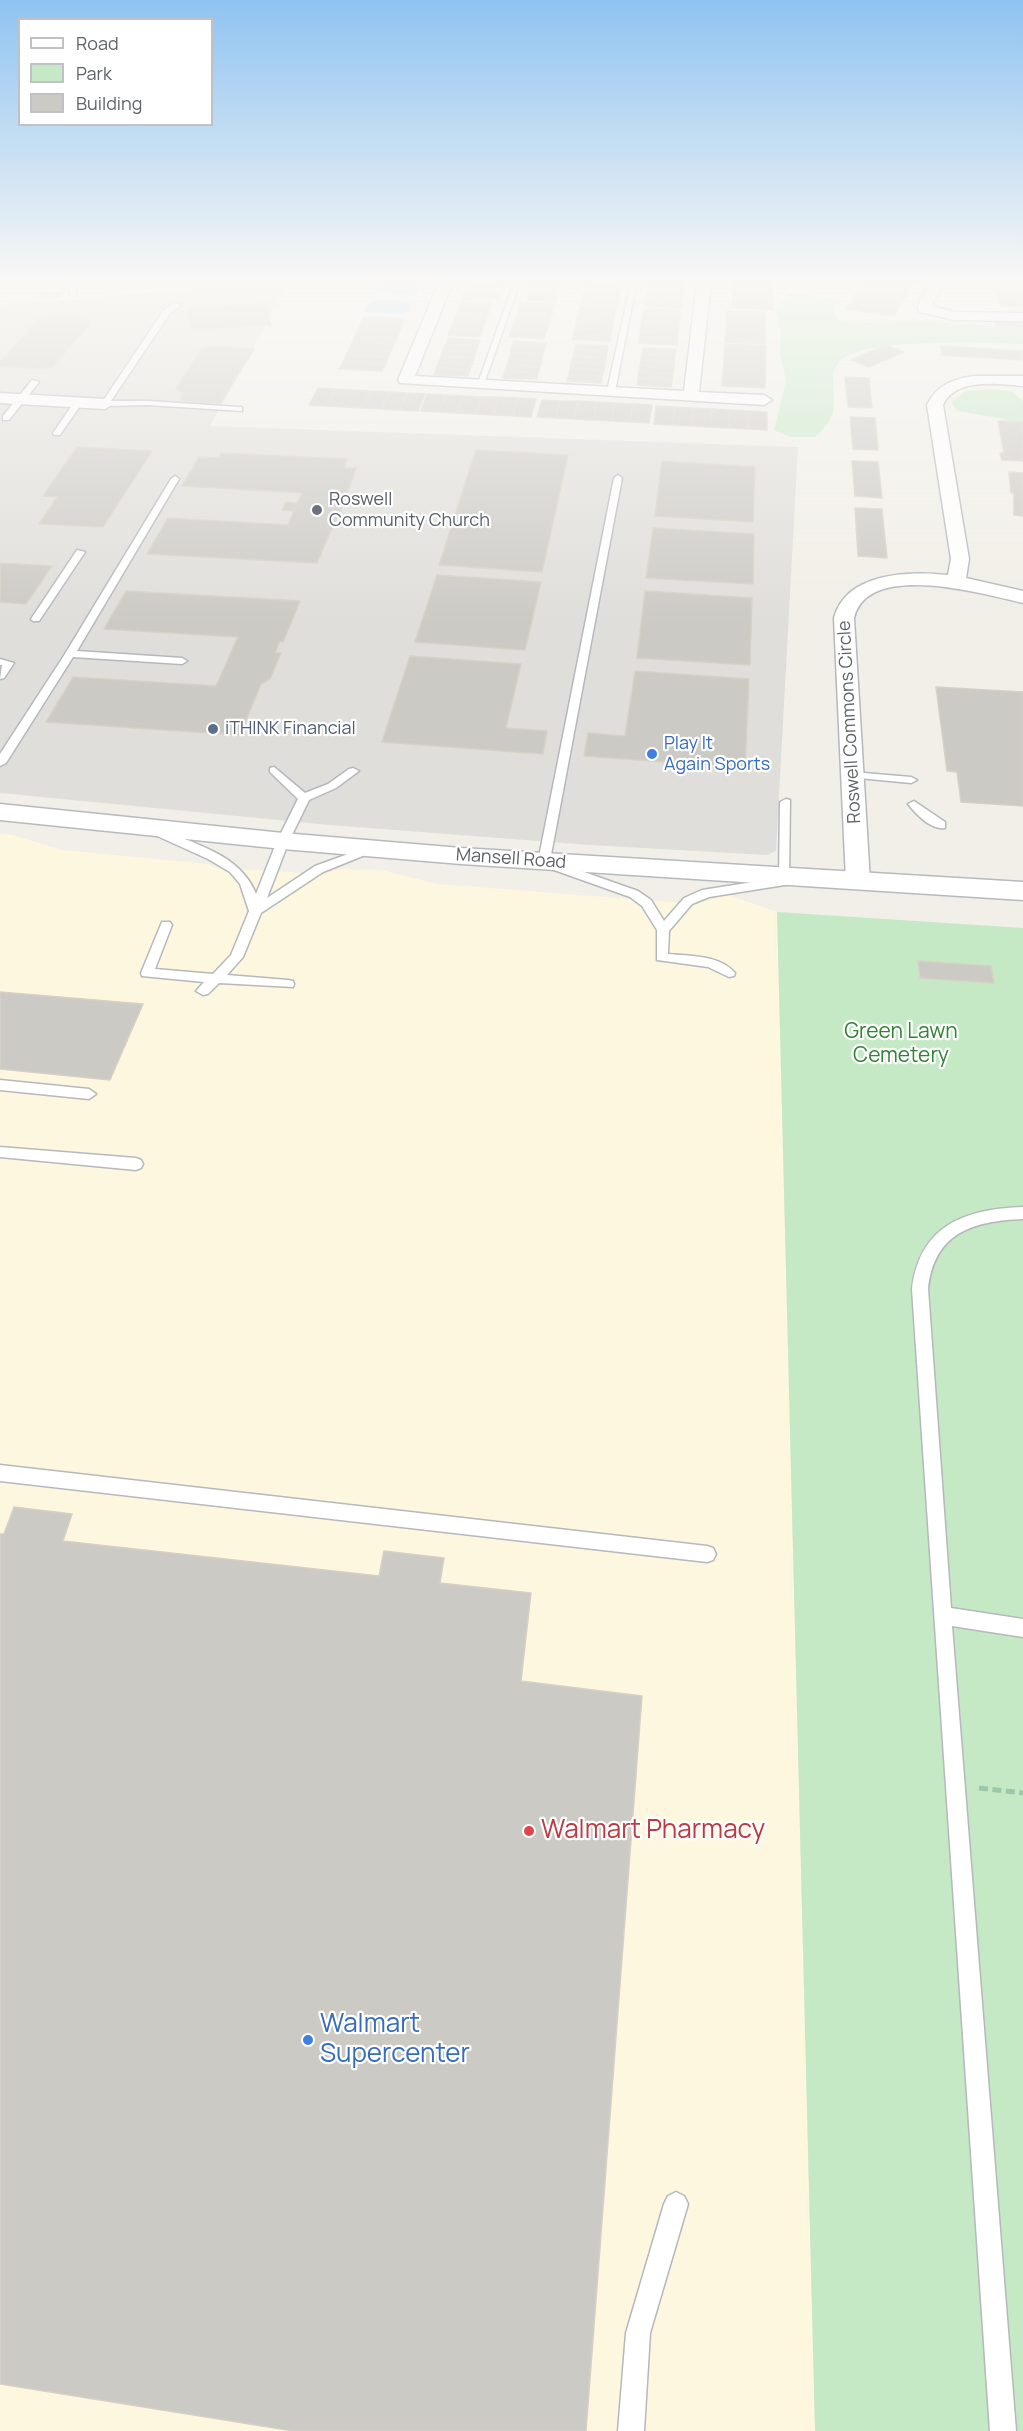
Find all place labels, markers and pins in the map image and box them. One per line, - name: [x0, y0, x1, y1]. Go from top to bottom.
- place label: Roswell Community Church: [329, 489, 490, 532]
- marker: Roswell Community Church: [310, 503, 324, 517]
- place label: iTHINK Financial: [225, 718, 356, 740]
- marker: iTHINK Financial: [206, 722, 220, 736]
- place label: Play It Again Sports: [664, 733, 770, 776]
- marker: Play It Again Sports: [645, 747, 659, 761]
- place label: Walmart Pharmacy: [541, 1815, 765, 1847]
- marker: Walmart Pharmacy: [522, 1824, 536, 1838]
- place label: Walmart Supercenter: [320, 2009, 470, 2070]
- marker: Walmart Supercenter: [301, 2033, 315, 2047]

